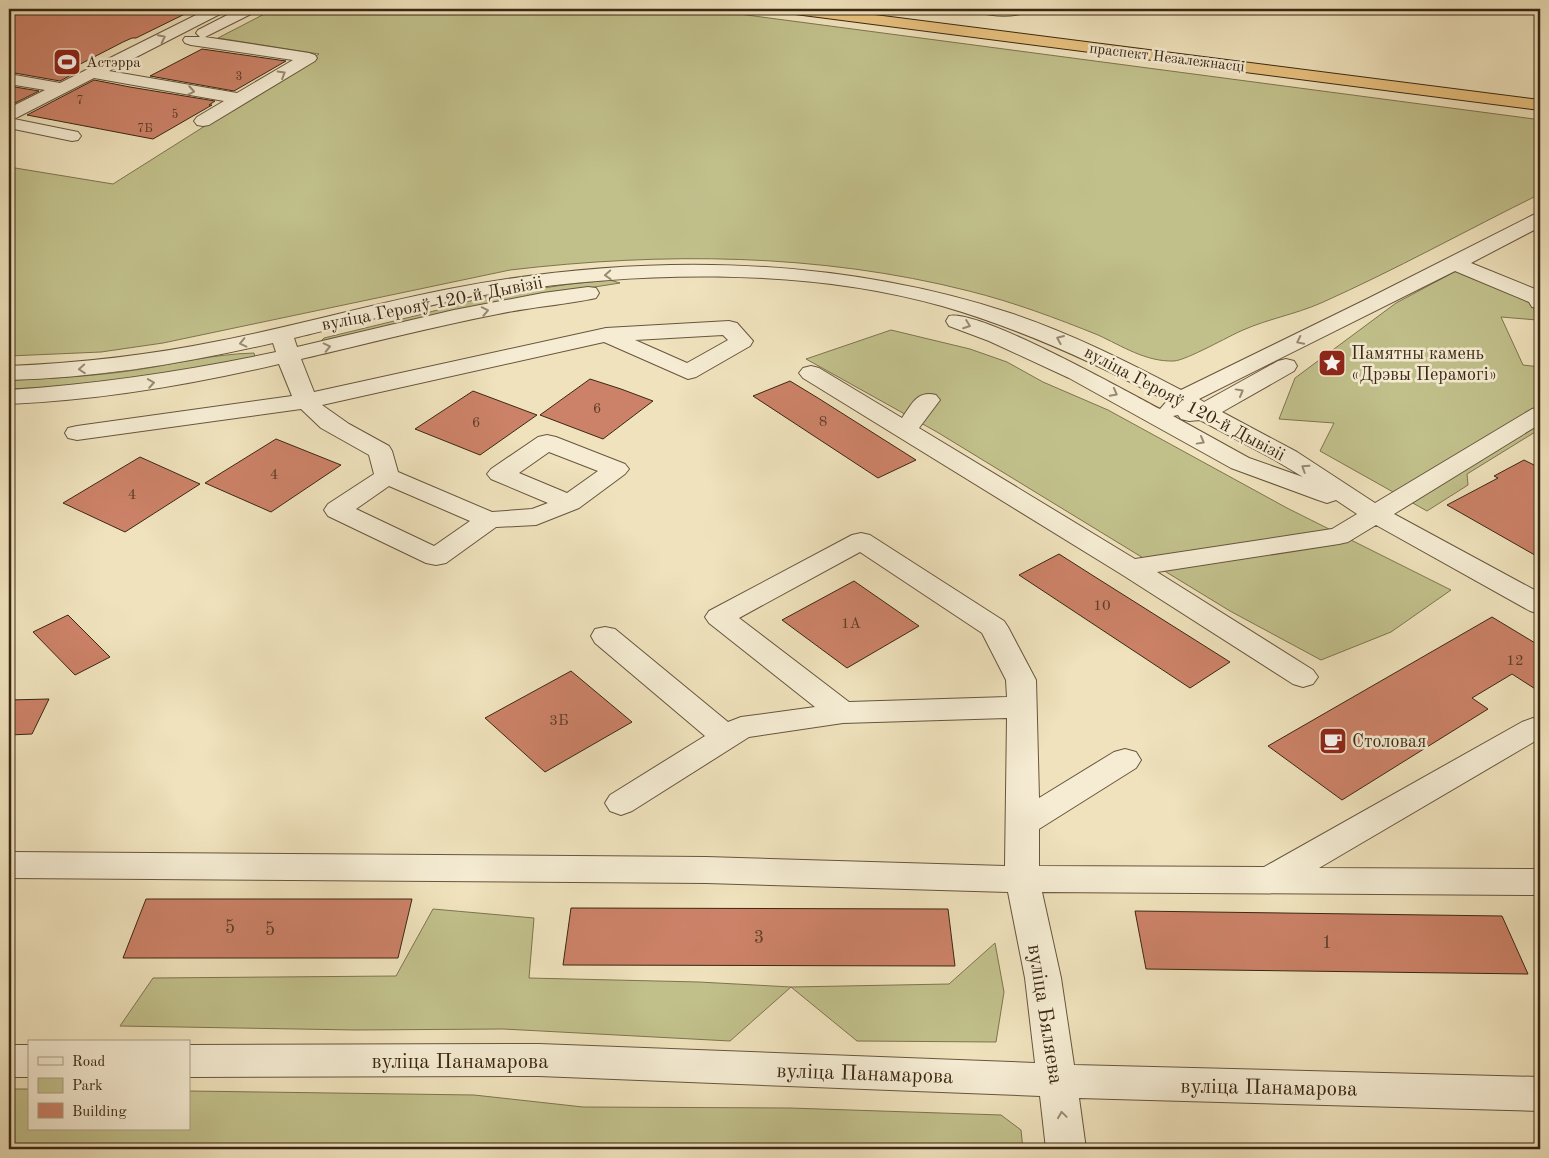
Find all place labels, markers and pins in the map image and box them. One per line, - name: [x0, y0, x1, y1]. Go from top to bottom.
- sports icon: Астэрра: [52, 47, 82, 77]
- place label: Астэрра: [86, 56, 141, 71]
- place label: Памятны камень «Дрэвы Перамогі»: [1351, 345, 1497, 384]
- place icon: Памятны камень «Дрэвы Перамогі»: [1317, 348, 1347, 378]
- cafe icon: Столовая: [1318, 726, 1348, 756]
- place label: Столовая: [1352, 733, 1426, 751]

